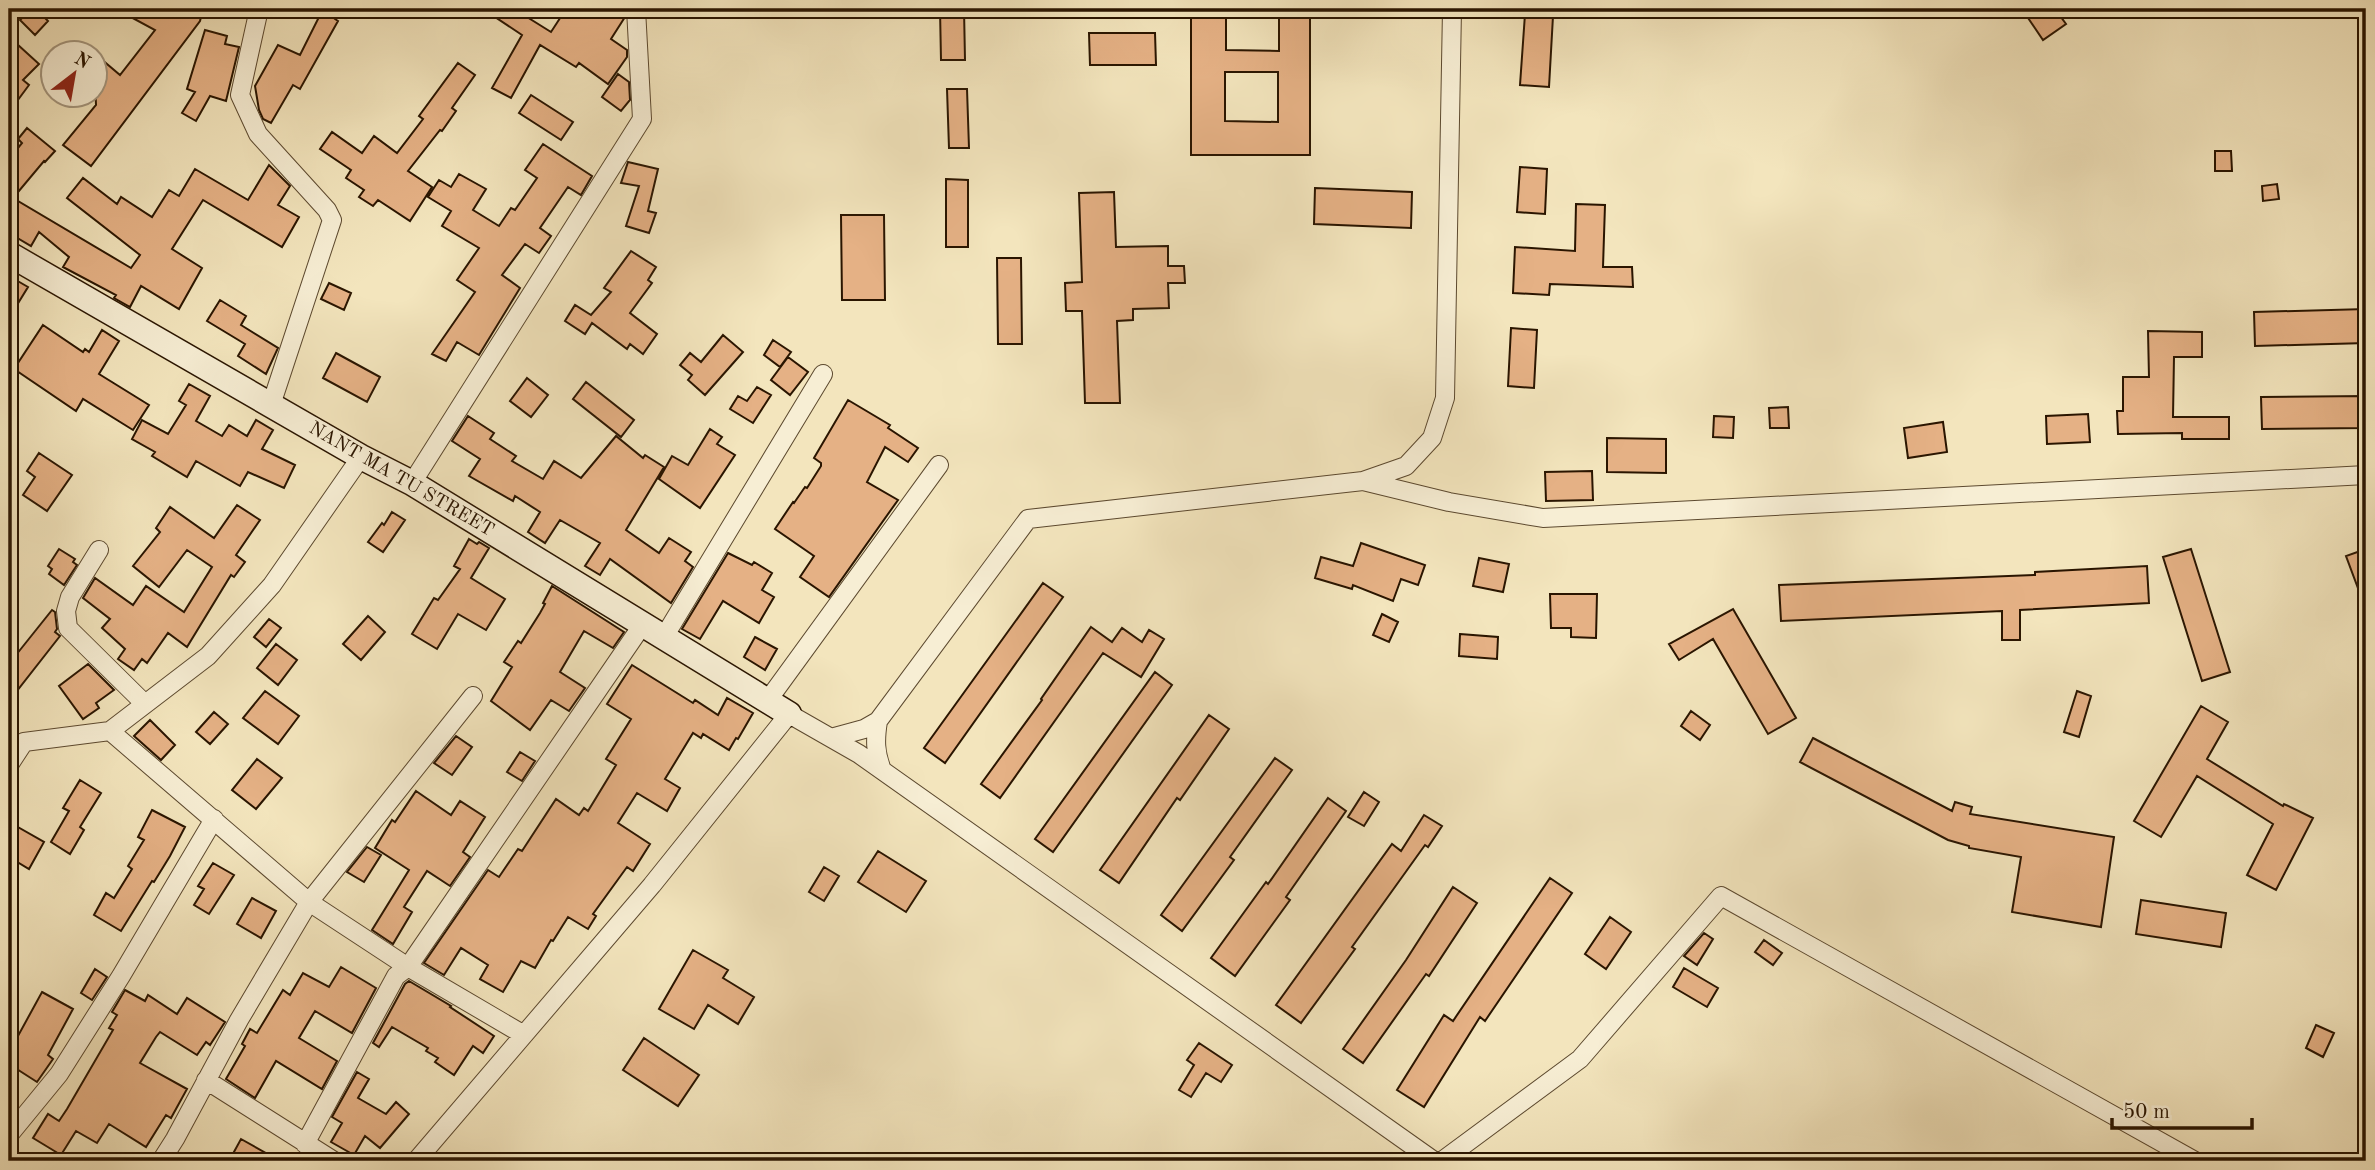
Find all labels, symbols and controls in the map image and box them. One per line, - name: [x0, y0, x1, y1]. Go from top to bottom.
- north arrow: [38, 38, 108, 108]
- text: N: [70, 50, 93, 74]
- street label: NANT MA TU STREET: [305, 419, 497, 541]
- scale bar: [2112, 1086, 2252, 1130]
- text: 50 m: [2123, 1102, 2170, 1123]

